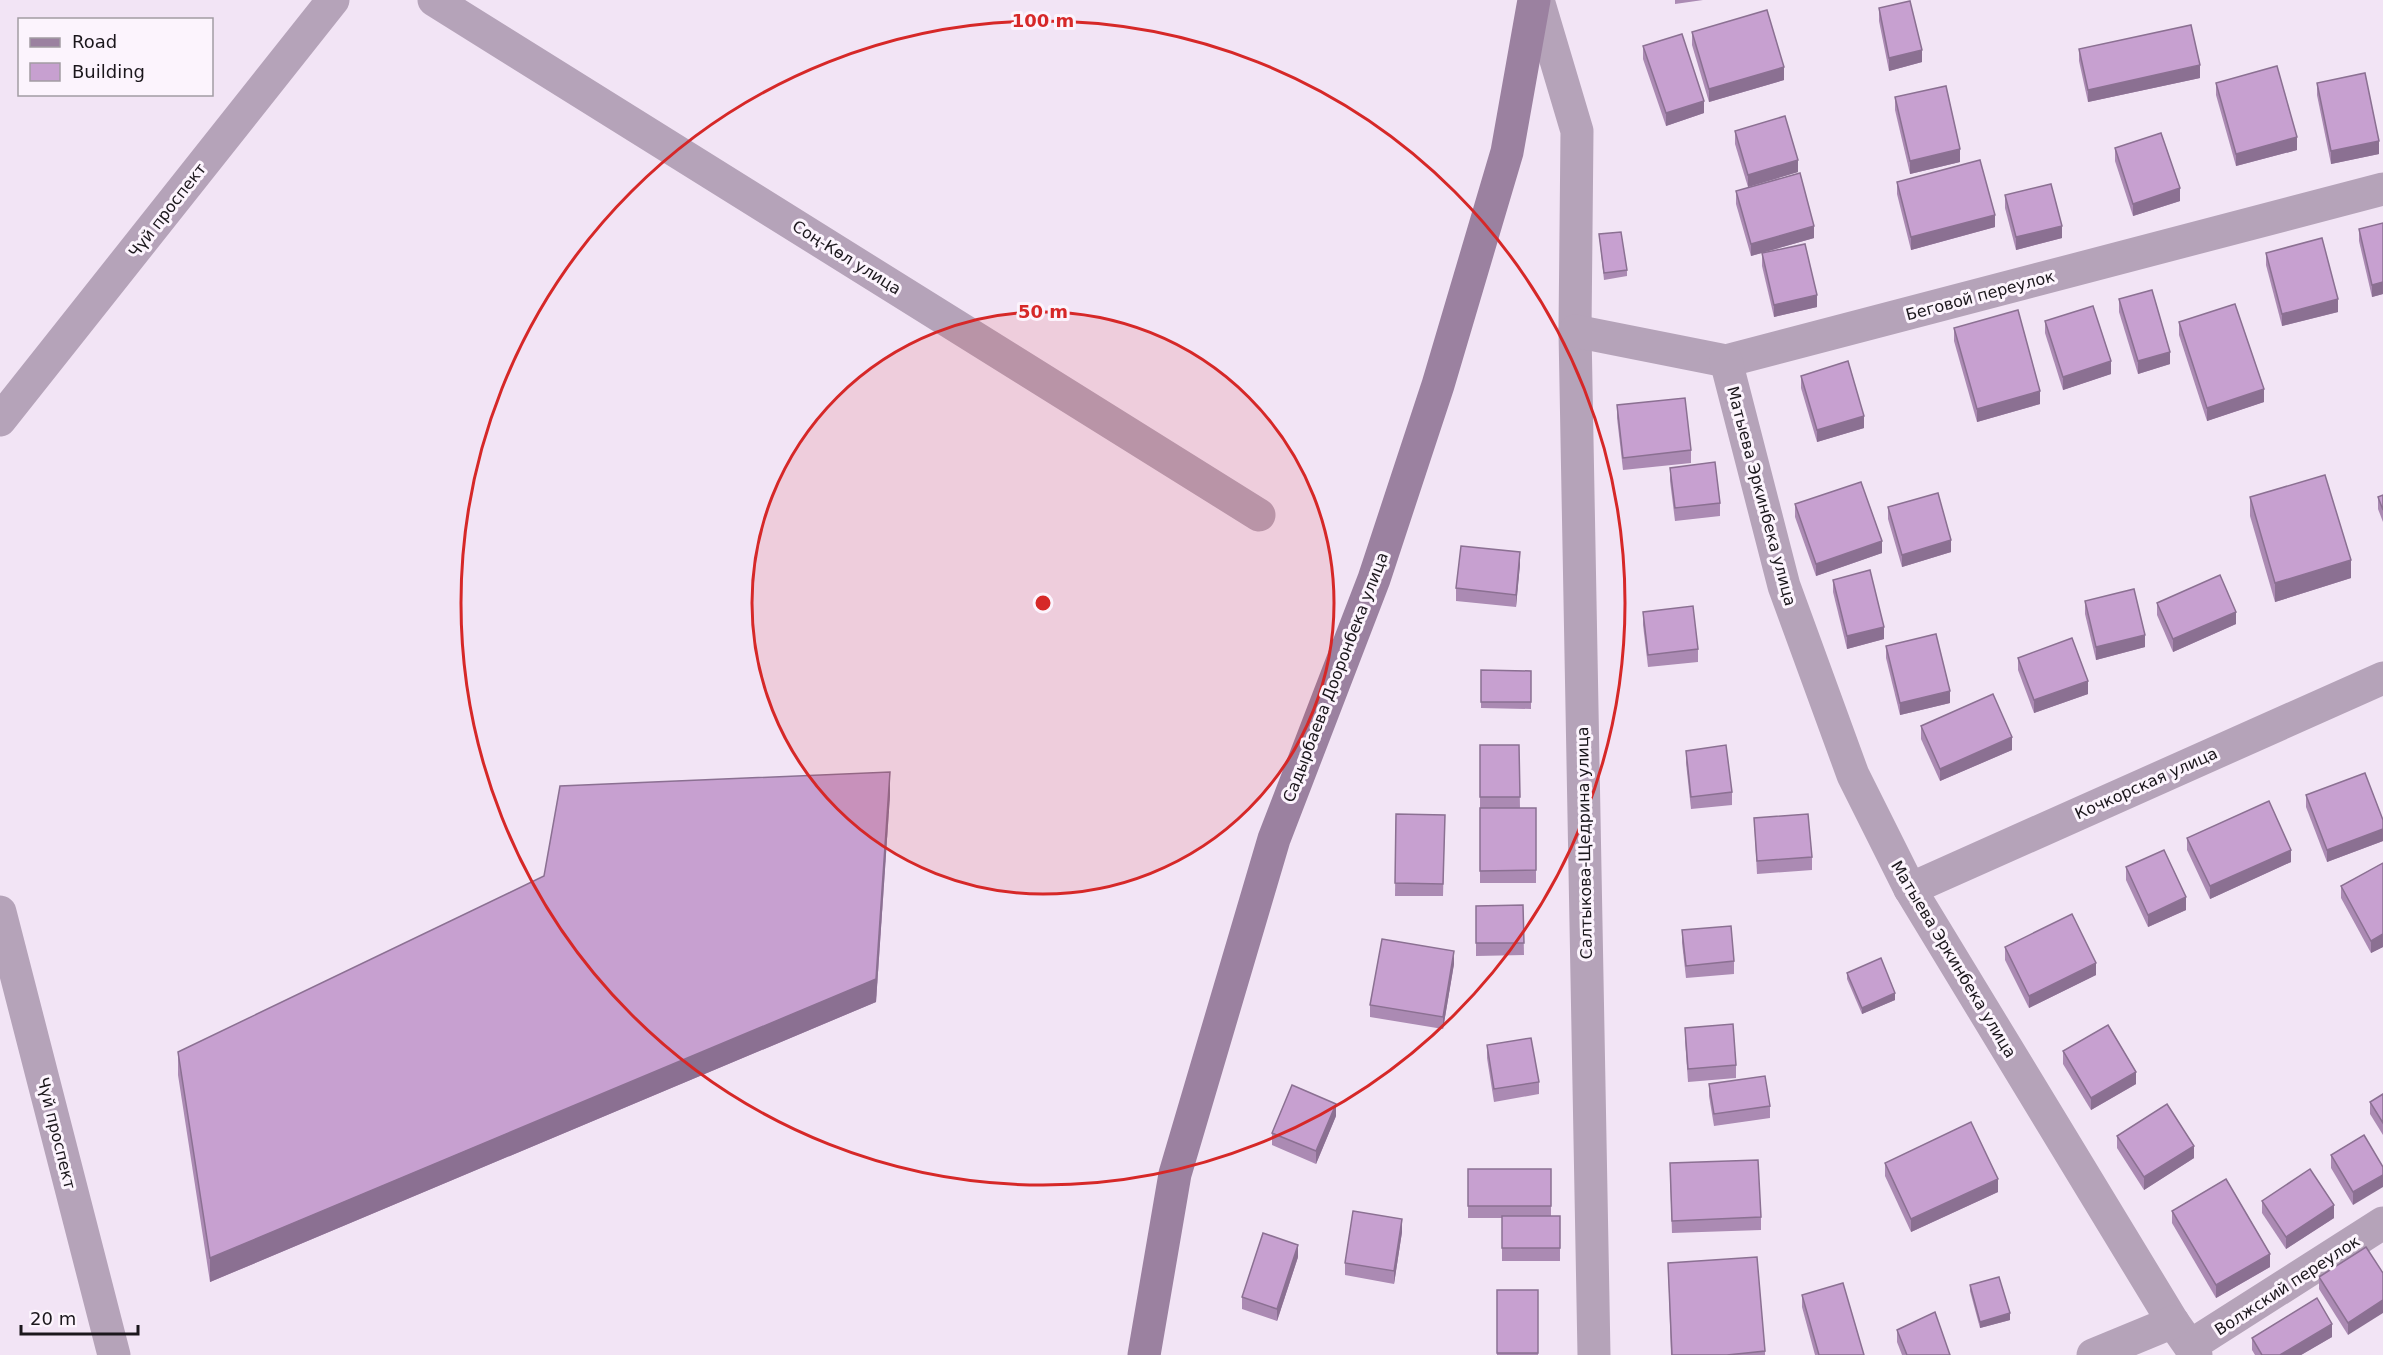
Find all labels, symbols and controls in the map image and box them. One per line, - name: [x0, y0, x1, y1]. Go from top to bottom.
- text: 100 m: [1012, 10, 1074, 31]
- legend: [18, 18, 213, 96]
- text: Road: [72, 31, 117, 52]
- text: Building: [72, 61, 145, 82]
- street label: Чүй проспект: [125, 159, 210, 261]
- street label: Соң-Көл улица: [789, 216, 905, 298]
- street label: Беговой переулок: [1904, 266, 2057, 324]
- text: 50 m: [1018, 301, 1068, 322]
- street label: Матыева Эркинбека улица: [1723, 384, 1800, 608]
- street label: Садырбаева Дооронбека улица: [1279, 550, 1392, 805]
- centre of rings: [1033, 593, 1053, 613]
- street label: Салтыкова-Щедрина улица: [1573, 726, 1596, 959]
- street label: Кочкорская улица: [2072, 743, 2220, 823]
- street label: Матыева Эркинбека улица: [1887, 857, 2020, 1061]
- street label: Чүй проспект: [33, 1075, 80, 1191]
- street label: Волжский переулок: [2211, 1231, 2364, 1339]
- scale bar: [21, 1298, 138, 1336]
- text: 20 m: [30, 1308, 76, 1329]

